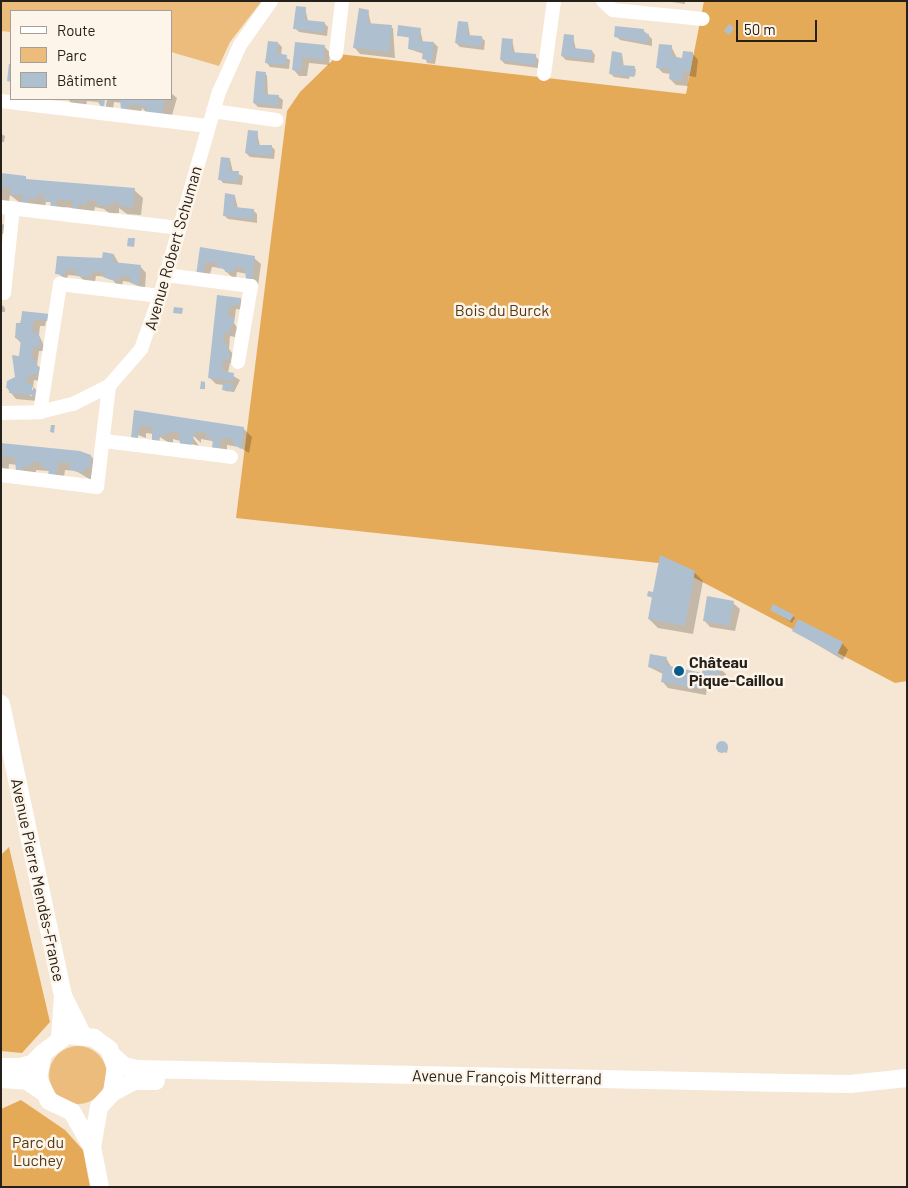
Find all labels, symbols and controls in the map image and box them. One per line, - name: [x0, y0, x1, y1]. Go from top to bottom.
- legend: [10, 10, 172, 100]
- scale bar: [738, 10, 819, 42]
- text: 50 m: [744, 20, 776, 38]
- text: Route: [57, 21, 96, 39]
- text: Parc: [57, 46, 87, 64]
- text: Bâtiment: [57, 71, 117, 89]
- street label: Avenue Robert Schuman: [140, 164, 206, 332]
- park label: Bois du Burck: [455, 300, 549, 320]
- place label: Château Pique-Caillou: [689, 652, 783, 690]
- marker: Château Pique-Caillou: [673, 665, 685, 677]
- street label: Avenue Pierre Mendès-France: [7, 777, 69, 983]
- street label: Avenue François Mitterrand: [412, 1066, 602, 1088]
- park label: Parc du Luchey: [12, 1132, 64, 1170]

